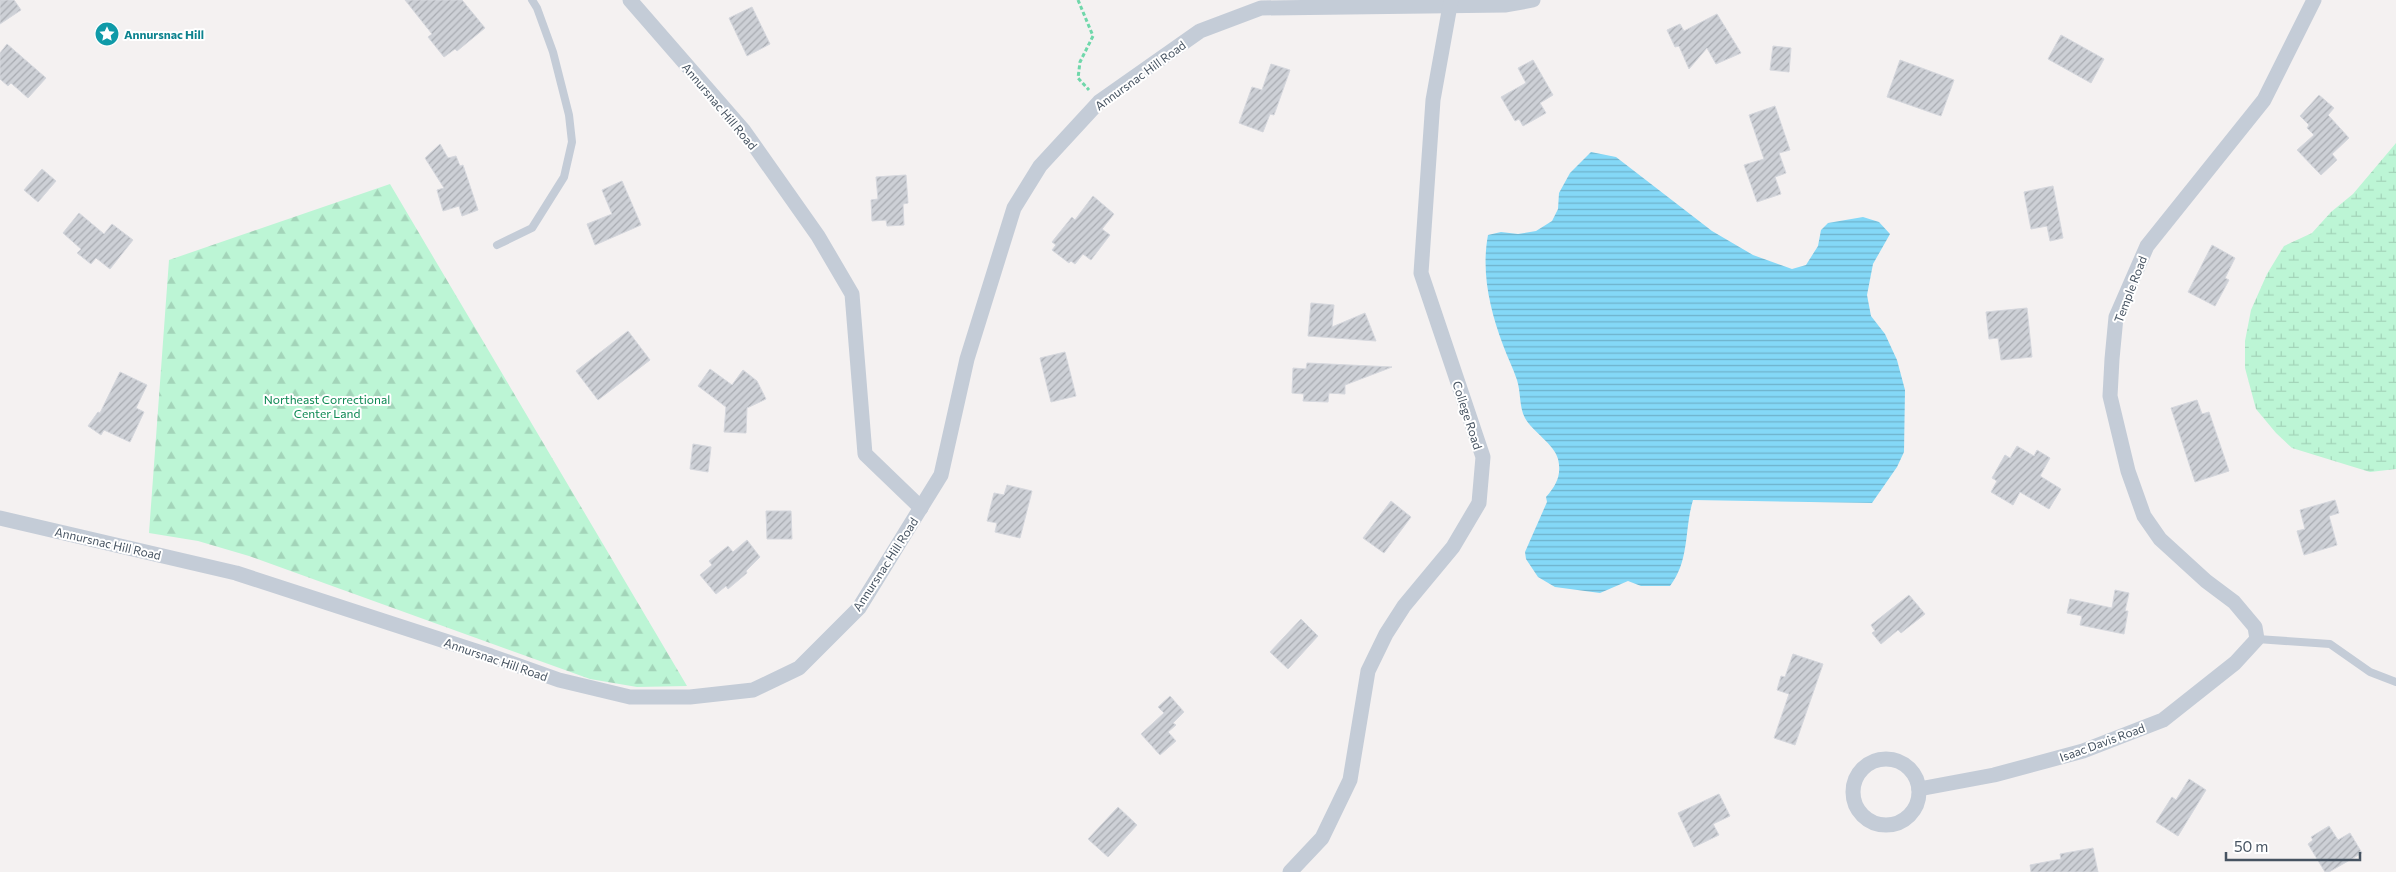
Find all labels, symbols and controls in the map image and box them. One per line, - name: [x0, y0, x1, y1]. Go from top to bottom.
- place icon: Annursnac Hill: [94, 21, 120, 47]
- place label: Annursnac Hill: [124, 27, 204, 41]
- street label: Annursnac Hill Road: [1092, 37, 1188, 113]
- street label: Annursnac Hill Road: [680, 60, 760, 152]
- street label: Temple Road: [2111, 254, 2149, 324]
- street label: College Road: [1450, 379, 1486, 451]
- park label: Northeast Correctional Center Land: [264, 392, 390, 420]
- street label: Annursnac Hill Road: [850, 515, 920, 613]
- street label: Annursnac Hill Road: [53, 524, 163, 562]
- street label: Annursnac Hill Road: [442, 635, 550, 683]
- street label: Isaac Davis Road: [2058, 720, 2147, 764]
- scale bar: [2226, 830, 2360, 862]
- text: 50 m: [2234, 837, 2268, 855]

